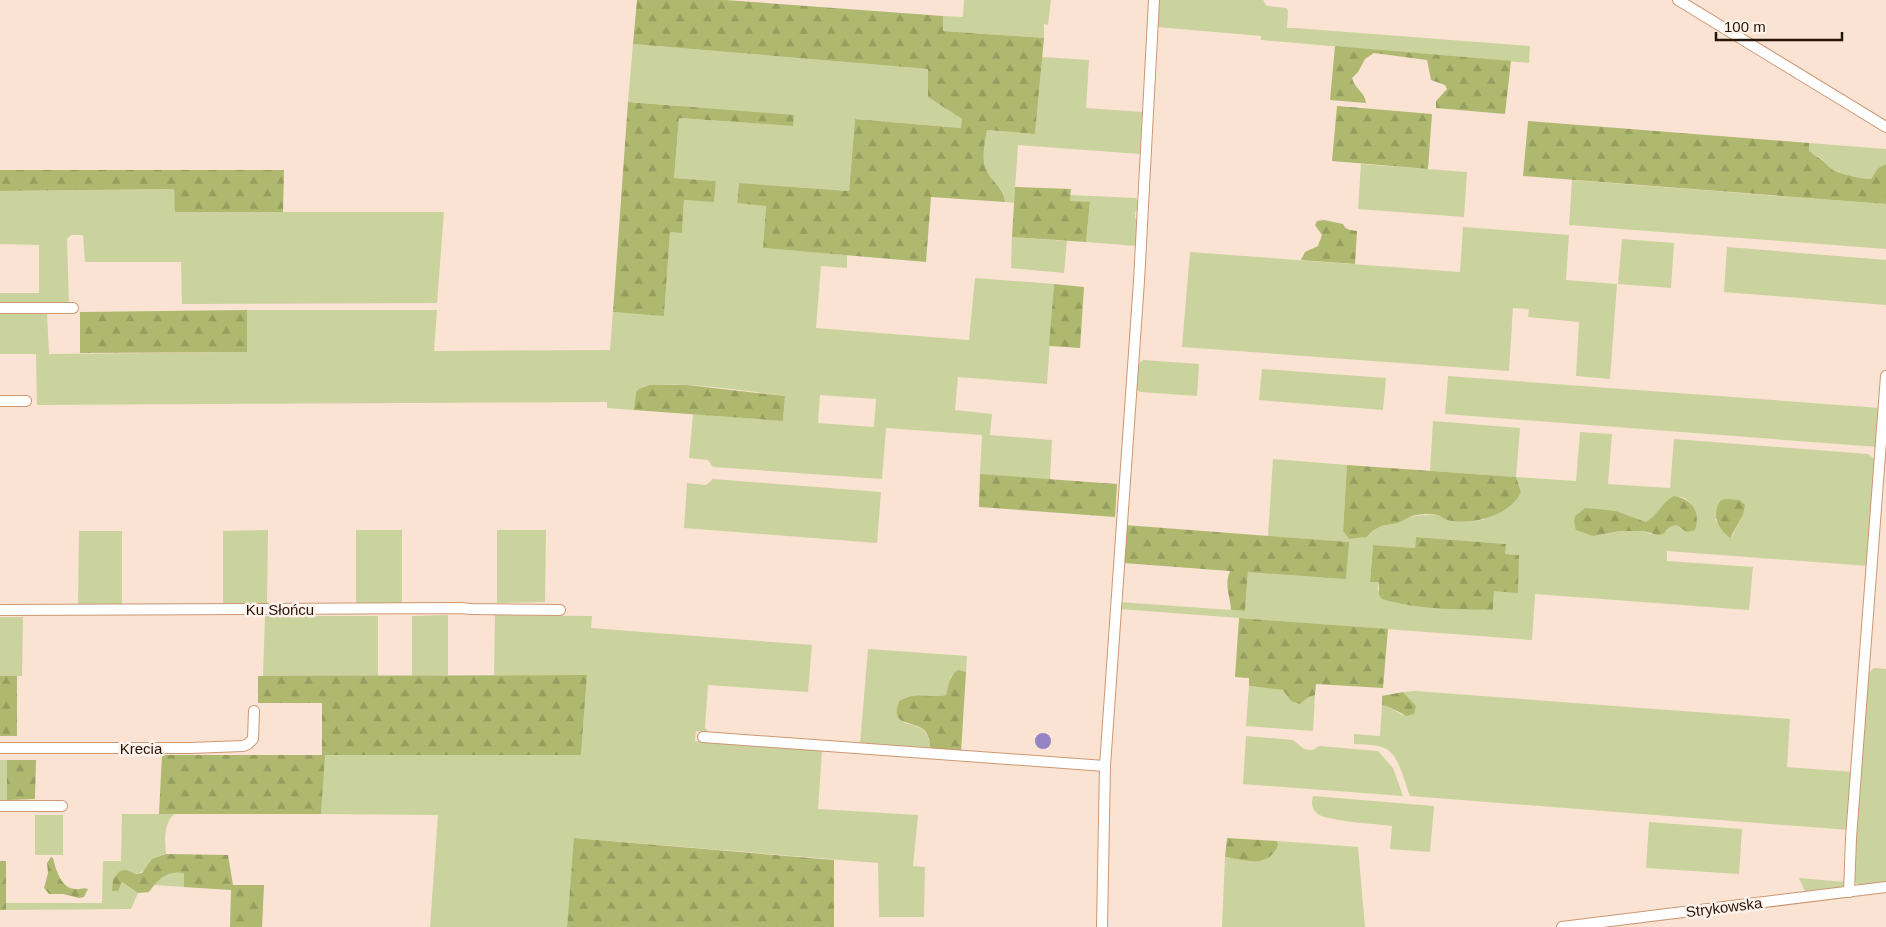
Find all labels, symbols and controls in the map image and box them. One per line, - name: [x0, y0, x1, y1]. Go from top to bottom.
- scale bar: [1716, 10, 1842, 42]
- text: 100 m: [1724, 18, 1766, 35]
- street label: Ku Słońcu: [246, 601, 314, 618]
- street label: Krecia: [120, 740, 163, 757]
- street label: Strykowska: [1685, 894, 1764, 920]

